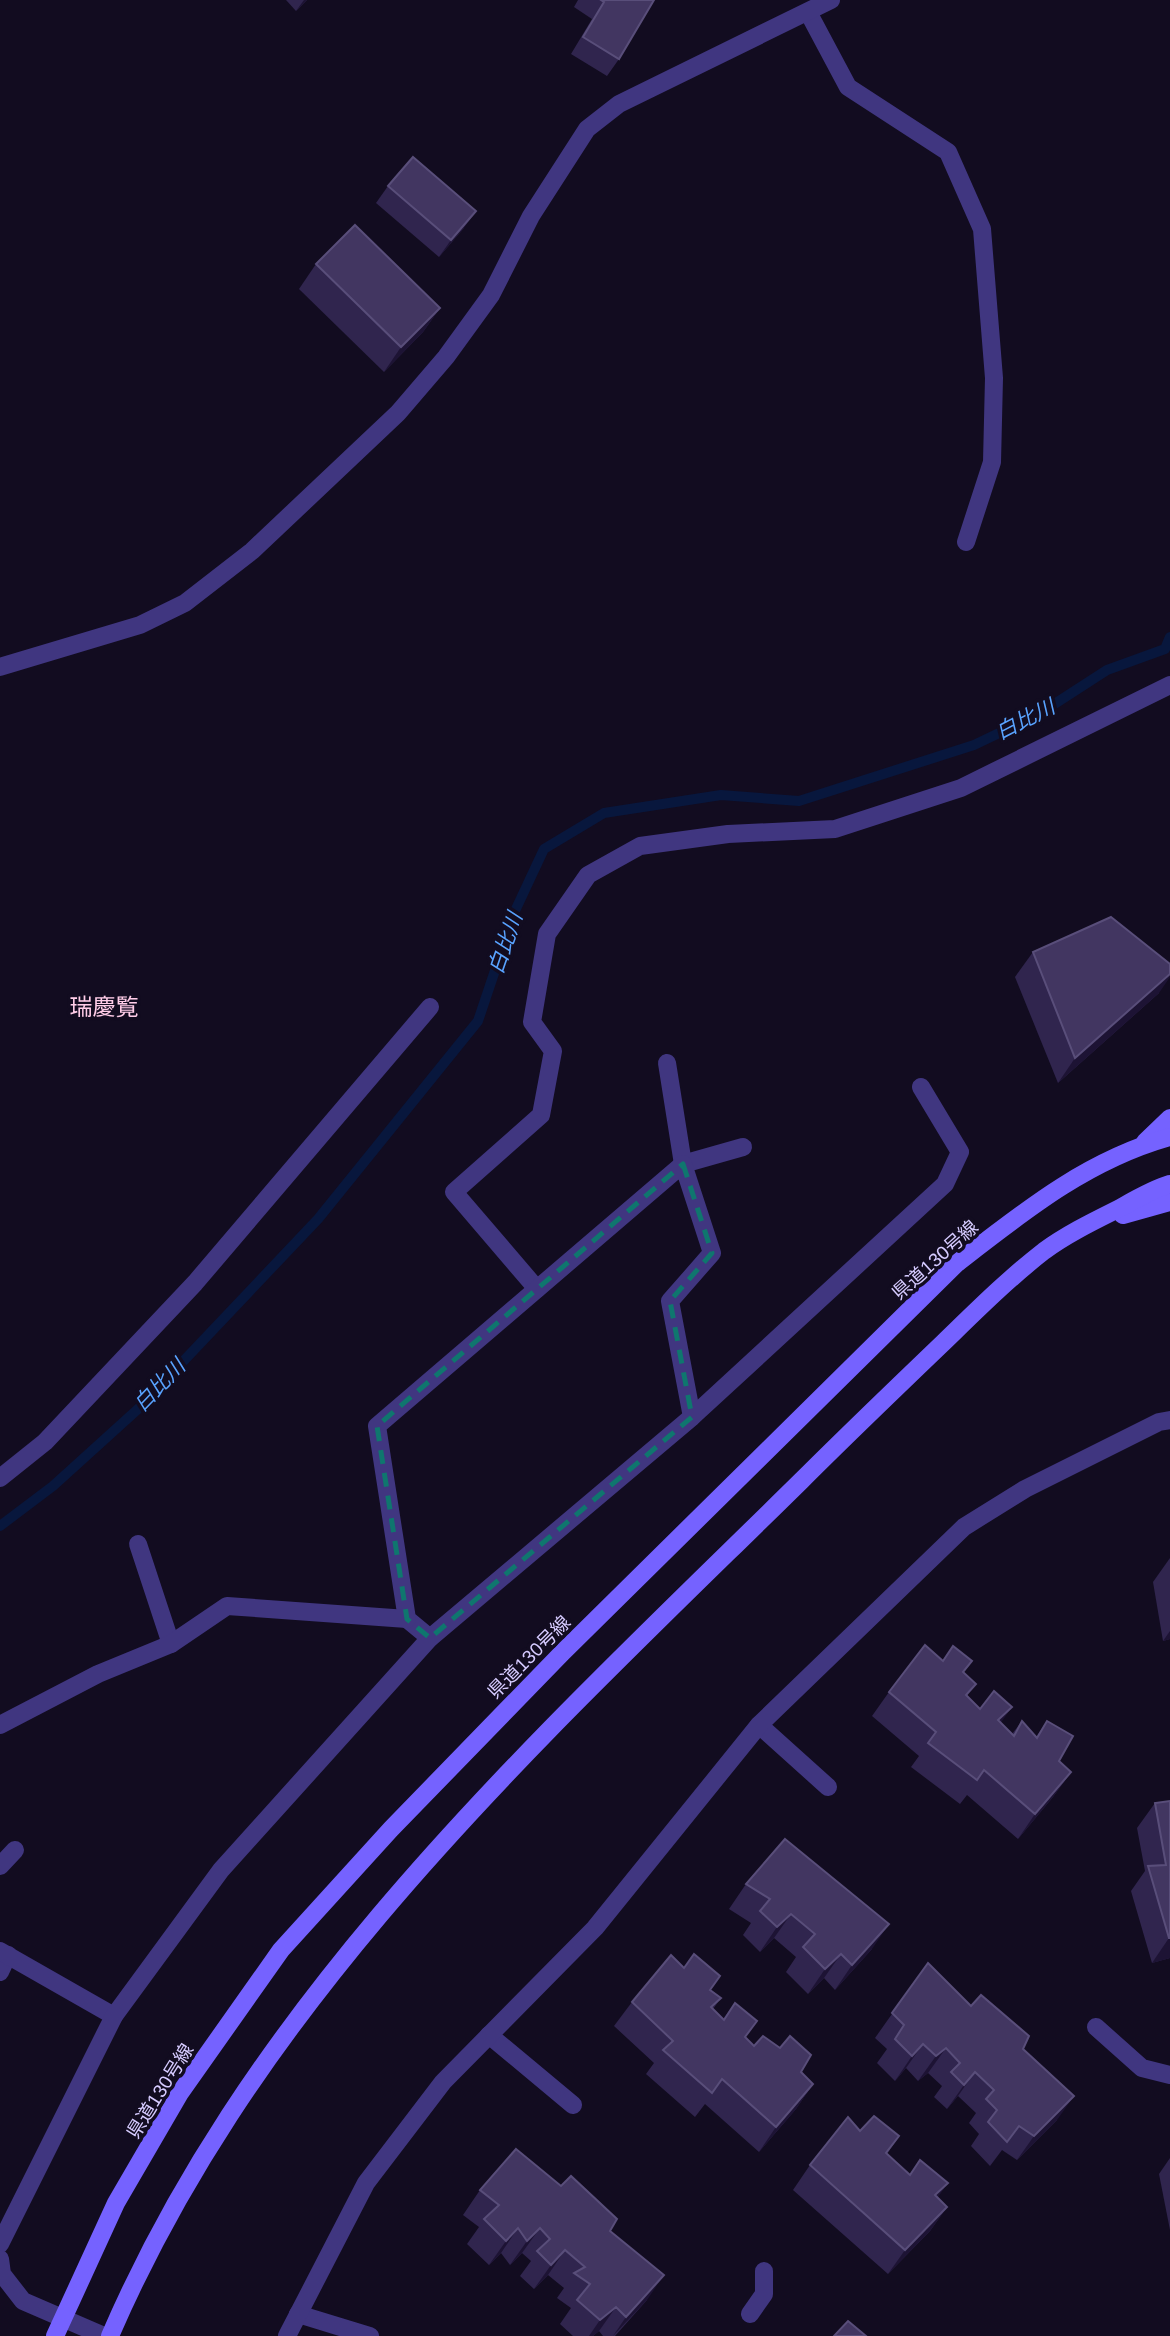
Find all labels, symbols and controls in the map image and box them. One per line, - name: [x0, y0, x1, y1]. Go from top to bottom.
- water label: 白比川: [992, 694, 1060, 744]
- water label: 白比川: [484, 908, 527, 977]
- district label: 瑞慶覧: [70, 994, 139, 1020]
- street label: 県道130号線: [888, 1216, 982, 1304]
- water label: 白比川: [129, 1353, 191, 1416]
- street label: 県道130号線: [483, 1611, 575, 1703]
- street label: 県道130号線: [123, 2040, 197, 2142]

